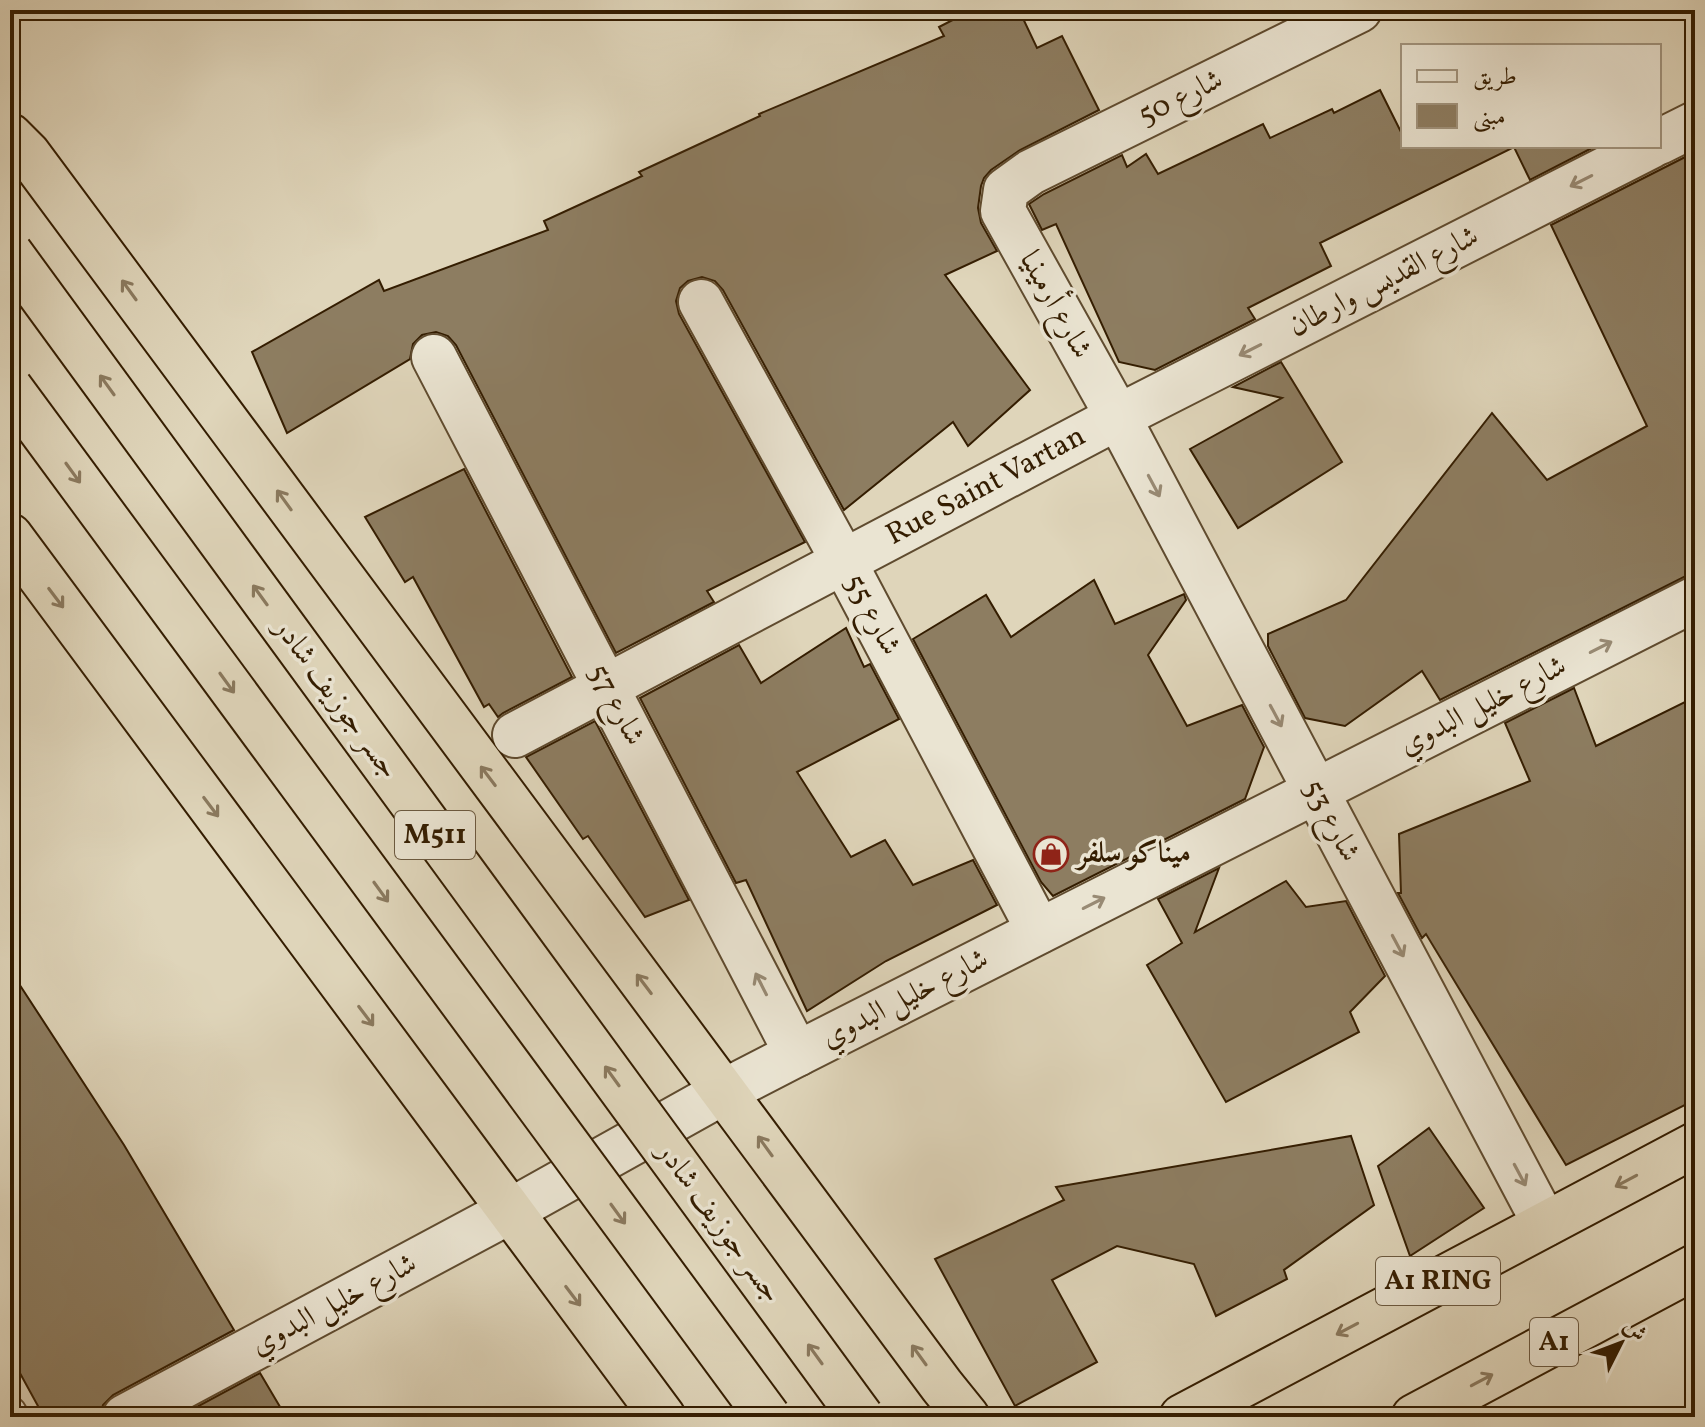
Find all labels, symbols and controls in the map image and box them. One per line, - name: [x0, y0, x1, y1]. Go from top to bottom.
- legend: [1401, 44, 1661, 148]
- street label: شارع 50: [1131, 59, 1232, 138]
- text: طريق: [1473, 61, 1517, 95]
- text: مبنى: [1473, 101, 1506, 135]
- one-way arrow: [1570, 174, 1594, 190]
- street label: شارع القديس وارطان: [1282, 216, 1487, 350]
- street label: شارع أرمينيا: [1006, 242, 1104, 368]
- one-way arrow: [121, 280, 137, 302]
- one-way arrow: [1238, 343, 1262, 358]
- one-way arrow: [98, 375, 115, 397]
- street label: Rue Saint Vartan: [879, 416, 1093, 556]
- one-way arrow: [65, 462, 81, 484]
- one-way arrow: [1147, 474, 1162, 498]
- one-way arrow: [275, 489, 292, 511]
- street label: شارع 55: [831, 567, 911, 664]
- one-way arrow: [252, 585, 269, 606]
- one-way arrow: [48, 587, 65, 609]
- street label: جسر جوزيف شادر: [261, 607, 409, 788]
- one-way arrow: [1588, 638, 1612, 654]
- street label: شارع خليل البدوي: [1392, 646, 1575, 768]
- street label: شارع 57: [575, 657, 655, 754]
- one-way arrow: [219, 671, 235, 693]
- one-way arrow: [1268, 704, 1284, 727]
- one-way arrow: [480, 766, 497, 787]
- street label: شارع 53: [1290, 772, 1370, 871]
- one-way arrow: [203, 796, 220, 817]
- road number: M511: [395, 811, 475, 859]
- place label: ميناكو سلفر: [1074, 833, 1191, 875]
- shop icon: ميناكو سلفر: [1032, 835, 1070, 873]
- one-way arrow: [372, 881, 389, 902]
- one-way arrow: [1081, 895, 1105, 910]
- one-way arrow: [1390, 933, 1406, 957]
- street label: شارع خليل البدوي: [814, 939, 997, 1061]
- one-way arrow: [752, 973, 768, 997]
- one-way arrow: [636, 974, 653, 995]
- one-way arrow: [357, 1005, 374, 1026]
- one-way arrow: [603, 1066, 620, 1088]
- street label: جسر جوزيف شادر: [644, 1131, 792, 1312]
- one-way arrow: [757, 1136, 774, 1157]
- one-way arrow: [1512, 1163, 1528, 1187]
- one-way arrow: [1615, 1173, 1638, 1189]
- one-way arrow: [610, 1203, 627, 1224]
- street label: شارع خليل البدوي: [243, 1244, 426, 1368]
- road number: A1 RING: [1376, 1257, 1500, 1305]
- one-way arrow: [564, 1285, 581, 1306]
- north arrow: [1581, 1303, 1661, 1383]
- text: ش: [1615, 1313, 1653, 1350]
- road number: A1: [1530, 1318, 1578, 1366]
- one-way arrow: [1336, 1322, 1359, 1338]
- one-way arrow: [806, 1344, 823, 1365]
- one-way arrow: [911, 1345, 928, 1367]
- one-way arrow: [1470, 1372, 1494, 1388]

